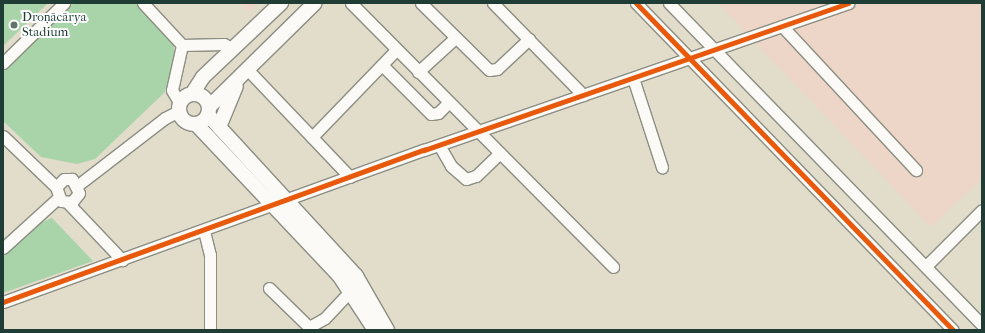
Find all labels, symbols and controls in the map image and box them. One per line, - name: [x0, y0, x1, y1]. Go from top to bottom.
- place label: Droṇācārya Stadium: [22, 10, 87, 41]
- marker: Droṇācārya Stadium: [9, 20, 19, 30]

